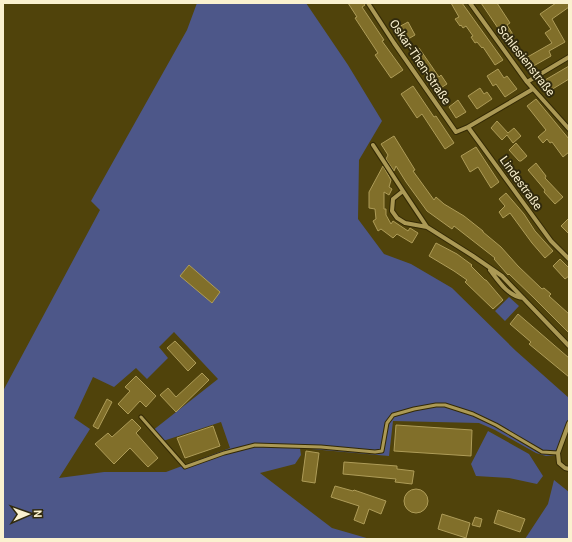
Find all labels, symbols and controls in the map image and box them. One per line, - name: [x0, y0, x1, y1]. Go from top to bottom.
- street label: Oskar-Then-Straße: [386, 17, 454, 107]
- street label: Schlesienstraße: [494, 23, 558, 99]
- street label: Lindestraße: [497, 153, 545, 213]
- north arrow: [8, 494, 48, 534]
- text: N: [31, 510, 44, 518]

